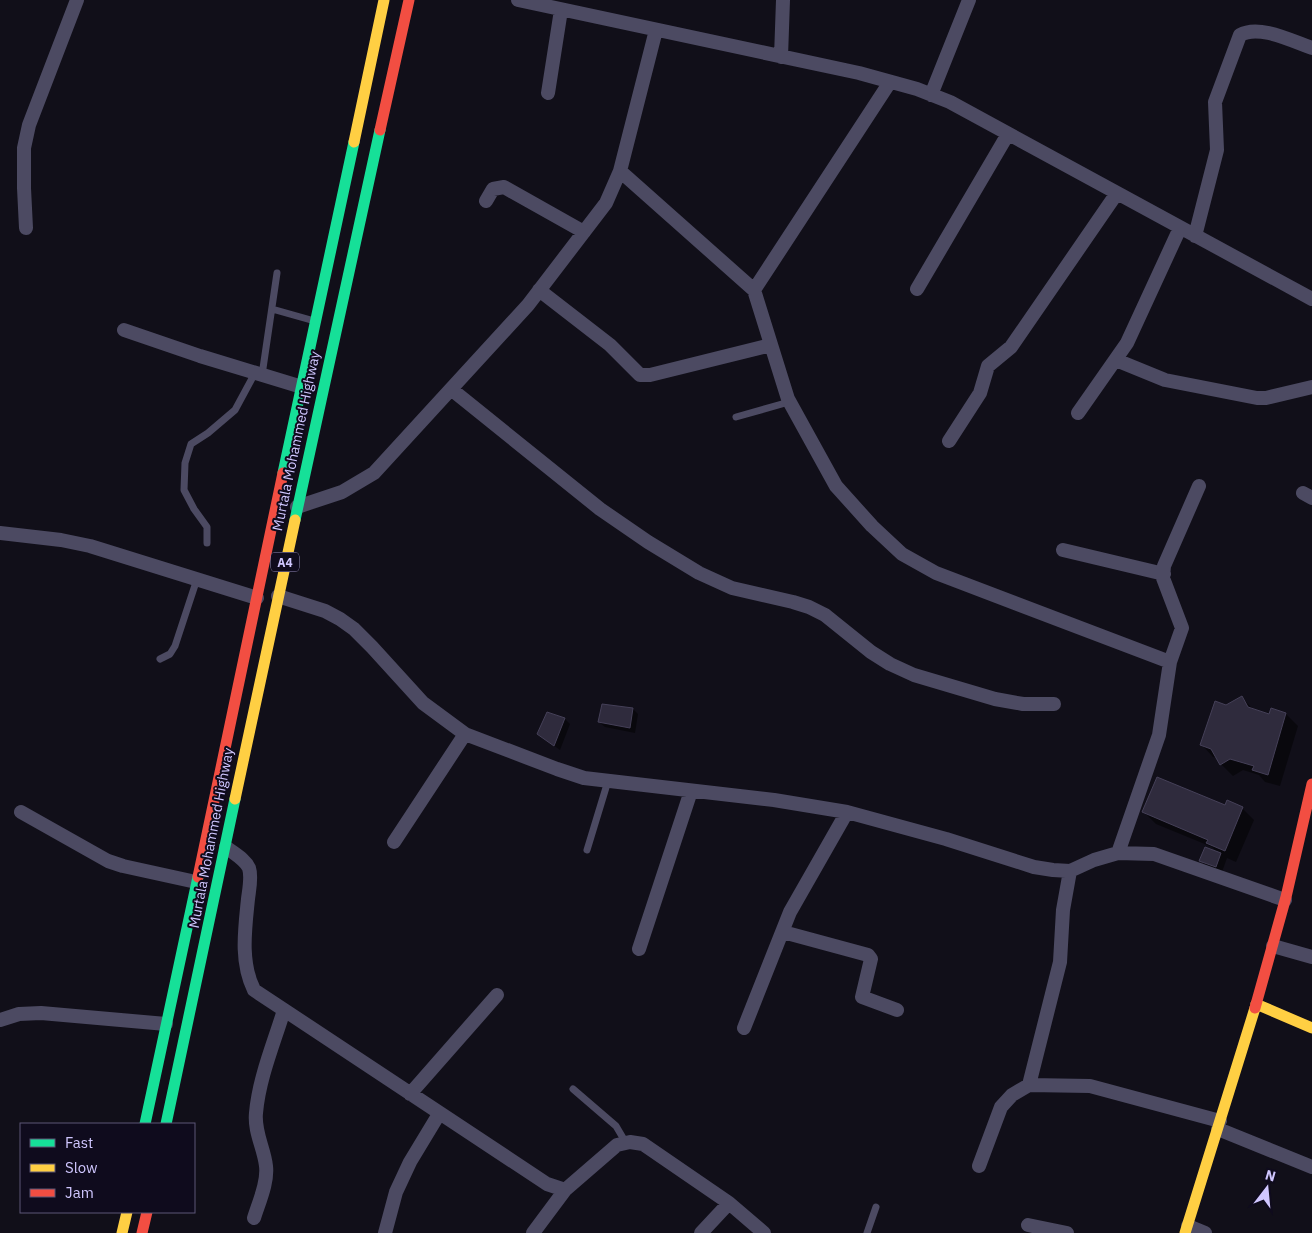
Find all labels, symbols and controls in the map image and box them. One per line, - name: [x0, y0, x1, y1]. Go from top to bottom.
- street label: Murtala Mohammed Highway: [268, 349, 324, 533]
- road number: A4: [271, 552, 299, 572]
- street label: Murtala Mohammed Highway: [185, 746, 237, 930]
- legend: [20, 1123, 195, 1213]
- text: Fast: [65, 1133, 93, 1152]
- text: Slow: [65, 1158, 98, 1177]
- north arrow: [1242, 1163, 1292, 1213]
- text: N: [1263, 1165, 1278, 1186]
- text: Jam: [65, 1183, 94, 1202]

